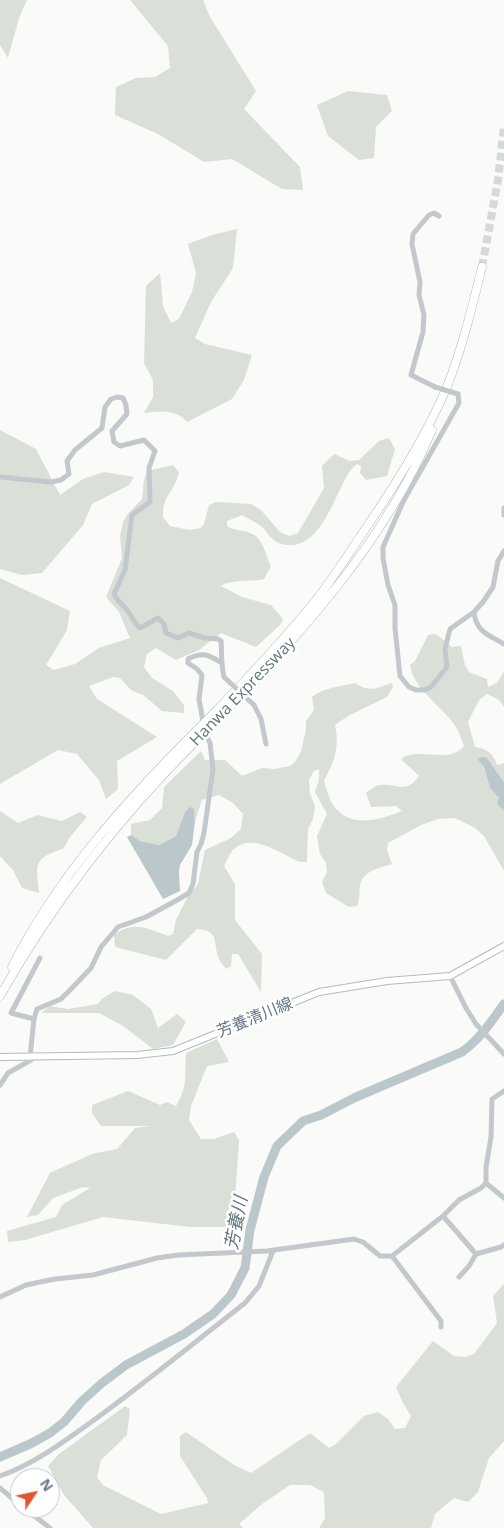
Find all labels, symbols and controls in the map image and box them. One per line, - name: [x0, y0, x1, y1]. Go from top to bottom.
- street label: Hanwa Expressway: [186, 634, 300, 750]
- street label: 芳養清川線: [214, 994, 296, 1042]
- water label: 芳養川: [221, 1194, 253, 1252]
- north arrow: [10, 1468, 60, 1518]
- text: N: [36, 1475, 58, 1495]

